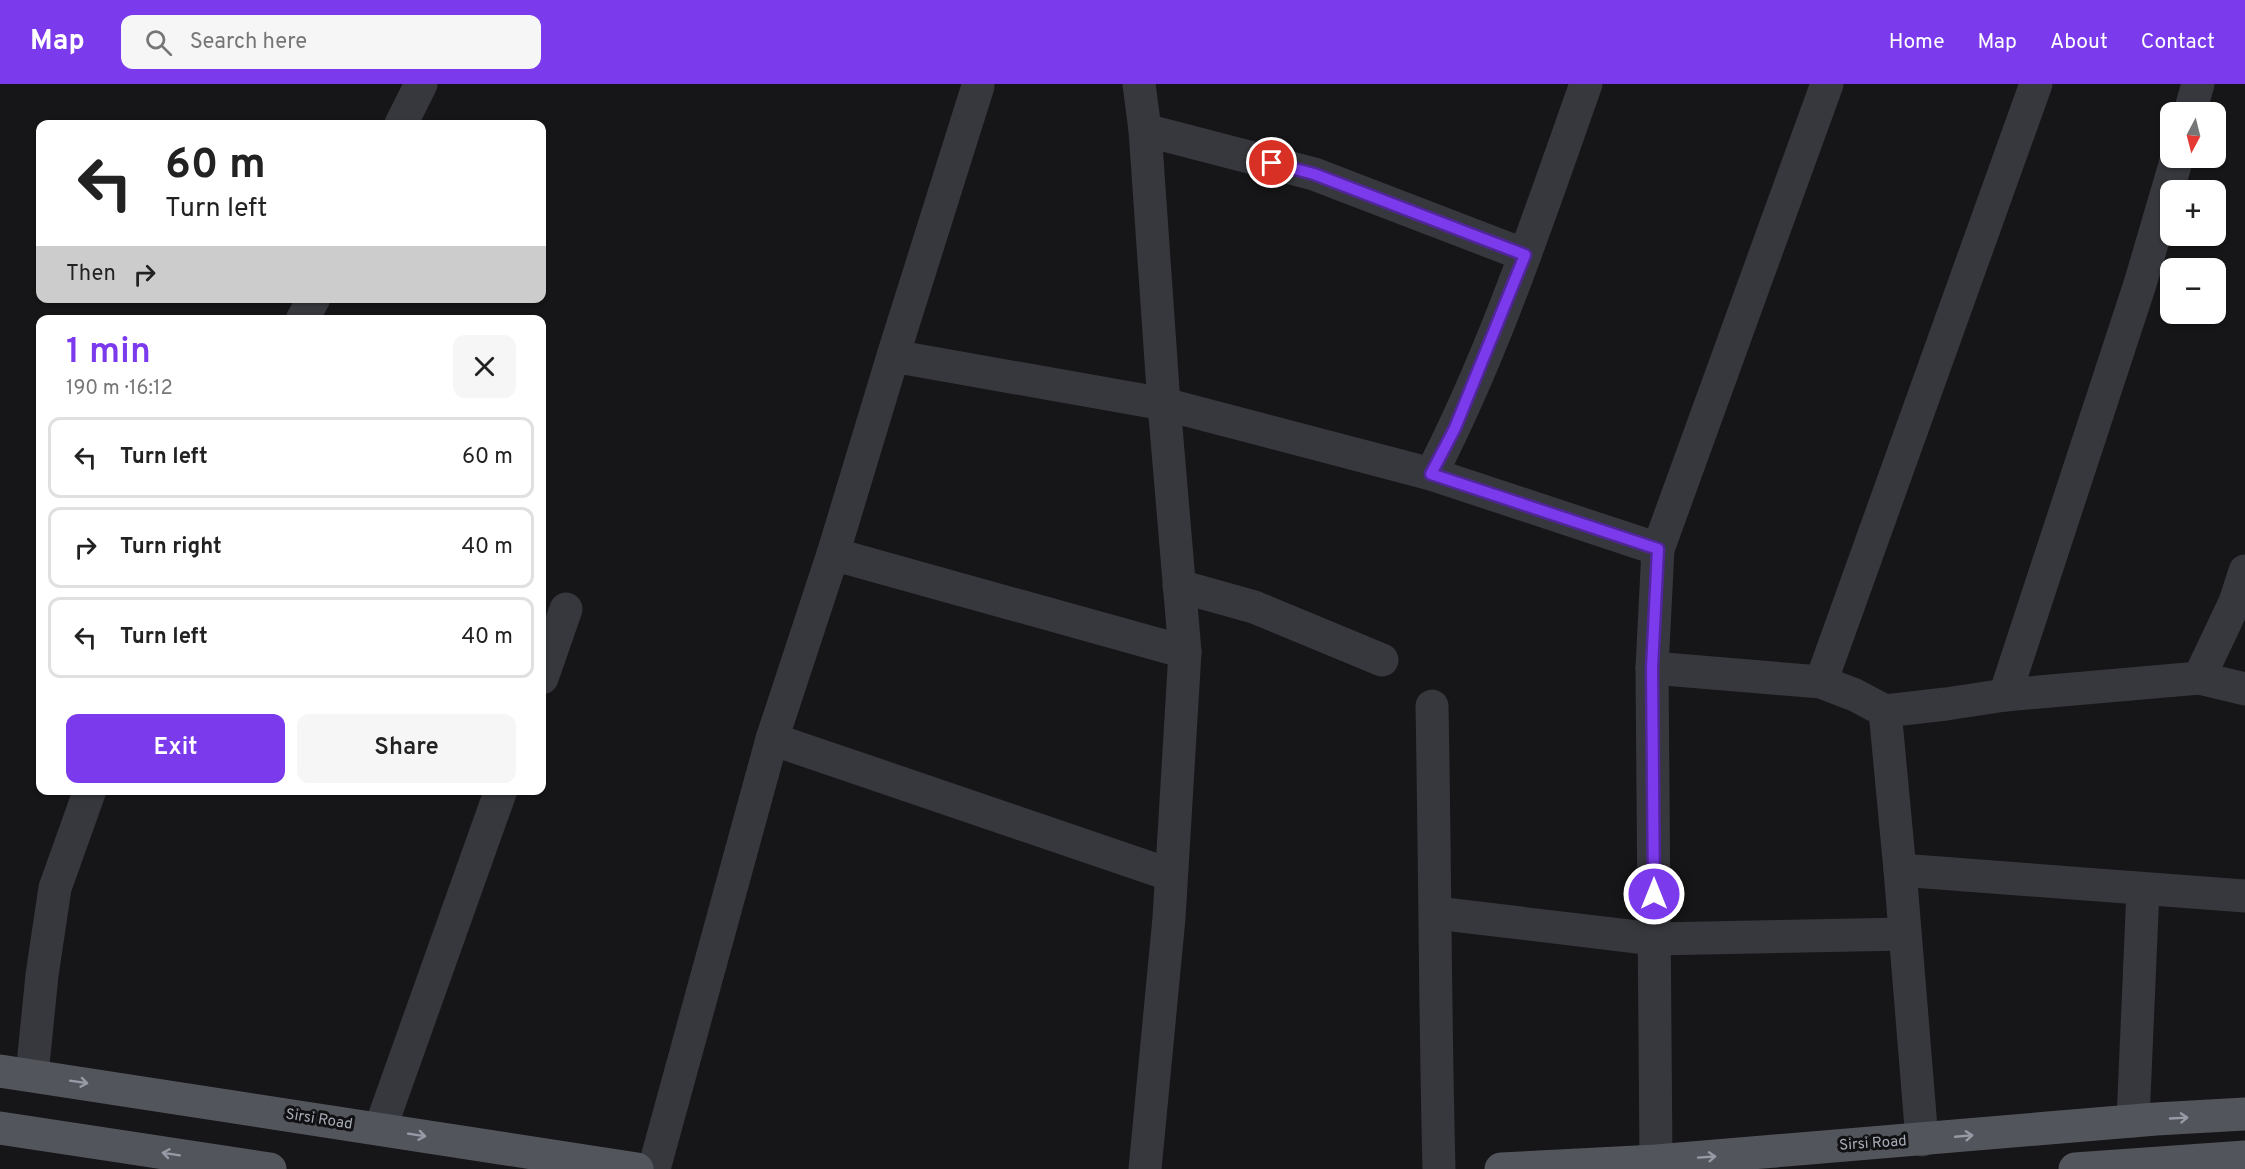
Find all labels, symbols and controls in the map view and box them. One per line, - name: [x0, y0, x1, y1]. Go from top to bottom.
- search box: [121, 15, 541, 69]
- text: Map: [30, 24, 85, 60]
- icon: search: [142, 26, 175, 59]
- text: Search here: [190, 29, 307, 56]
- text: Home: [1889, 29, 1945, 56]
- text: Map: [1978, 29, 2017, 56]
- text: About: [2050, 29, 2108, 56]
- text: Contact: [2141, 29, 2215, 56]
- north arrow: [2160, 102, 2226, 168]
- map controls: [2160, 102, 2226, 324]
- pin: [1246, 137, 1297, 188]
- text: 60 m: [165, 140, 266, 193]
- icon: left: [66, 144, 144, 222]
- icon: arrive: [1255, 146, 1288, 179]
- button: +: [2160, 180, 2226, 246]
- text: Turn left: [165, 192, 267, 226]
- icon: right: [128, 258, 161, 291]
- button: −: [2160, 258, 2226, 324]
- text: Then: [66, 261, 116, 288]
- text: 1 min: [66, 330, 151, 376]
- button: close: [453, 335, 516, 398]
- text: 190 m · 16:12: [66, 376, 173, 402]
- icon: left: [69, 441, 102, 474]
- text: Turn left: [120, 444, 208, 471]
- text: 60 m: [462, 444, 513, 471]
- icon: right: [69, 531, 102, 564]
- text: Turn right: [120, 534, 222, 561]
- text: 40 m: [461, 534, 513, 561]
- icon: left: [69, 621, 102, 654]
- text: Turn left: [120, 624, 208, 651]
- text: 40 m: [461, 624, 513, 651]
- button: Exit: [66, 714, 285, 783]
- button: Share: [297, 714, 516, 783]
- position arrow: [1622, 862, 1686, 926]
- one-way arrow: [68, 1076, 88, 1087]
- street label: Sirsi Road: [284, 1105, 354, 1135]
- one-way arrow: [2168, 1112, 2188, 1123]
- one-way arrow: [406, 1130, 426, 1141]
- one-way arrow: [1953, 1130, 1973, 1141]
- street label: Sirsi Road: [1839, 1132, 1907, 1156]
- one-way arrow: [161, 1148, 181, 1159]
- one-way arrow: [1696, 1151, 1716, 1162]

